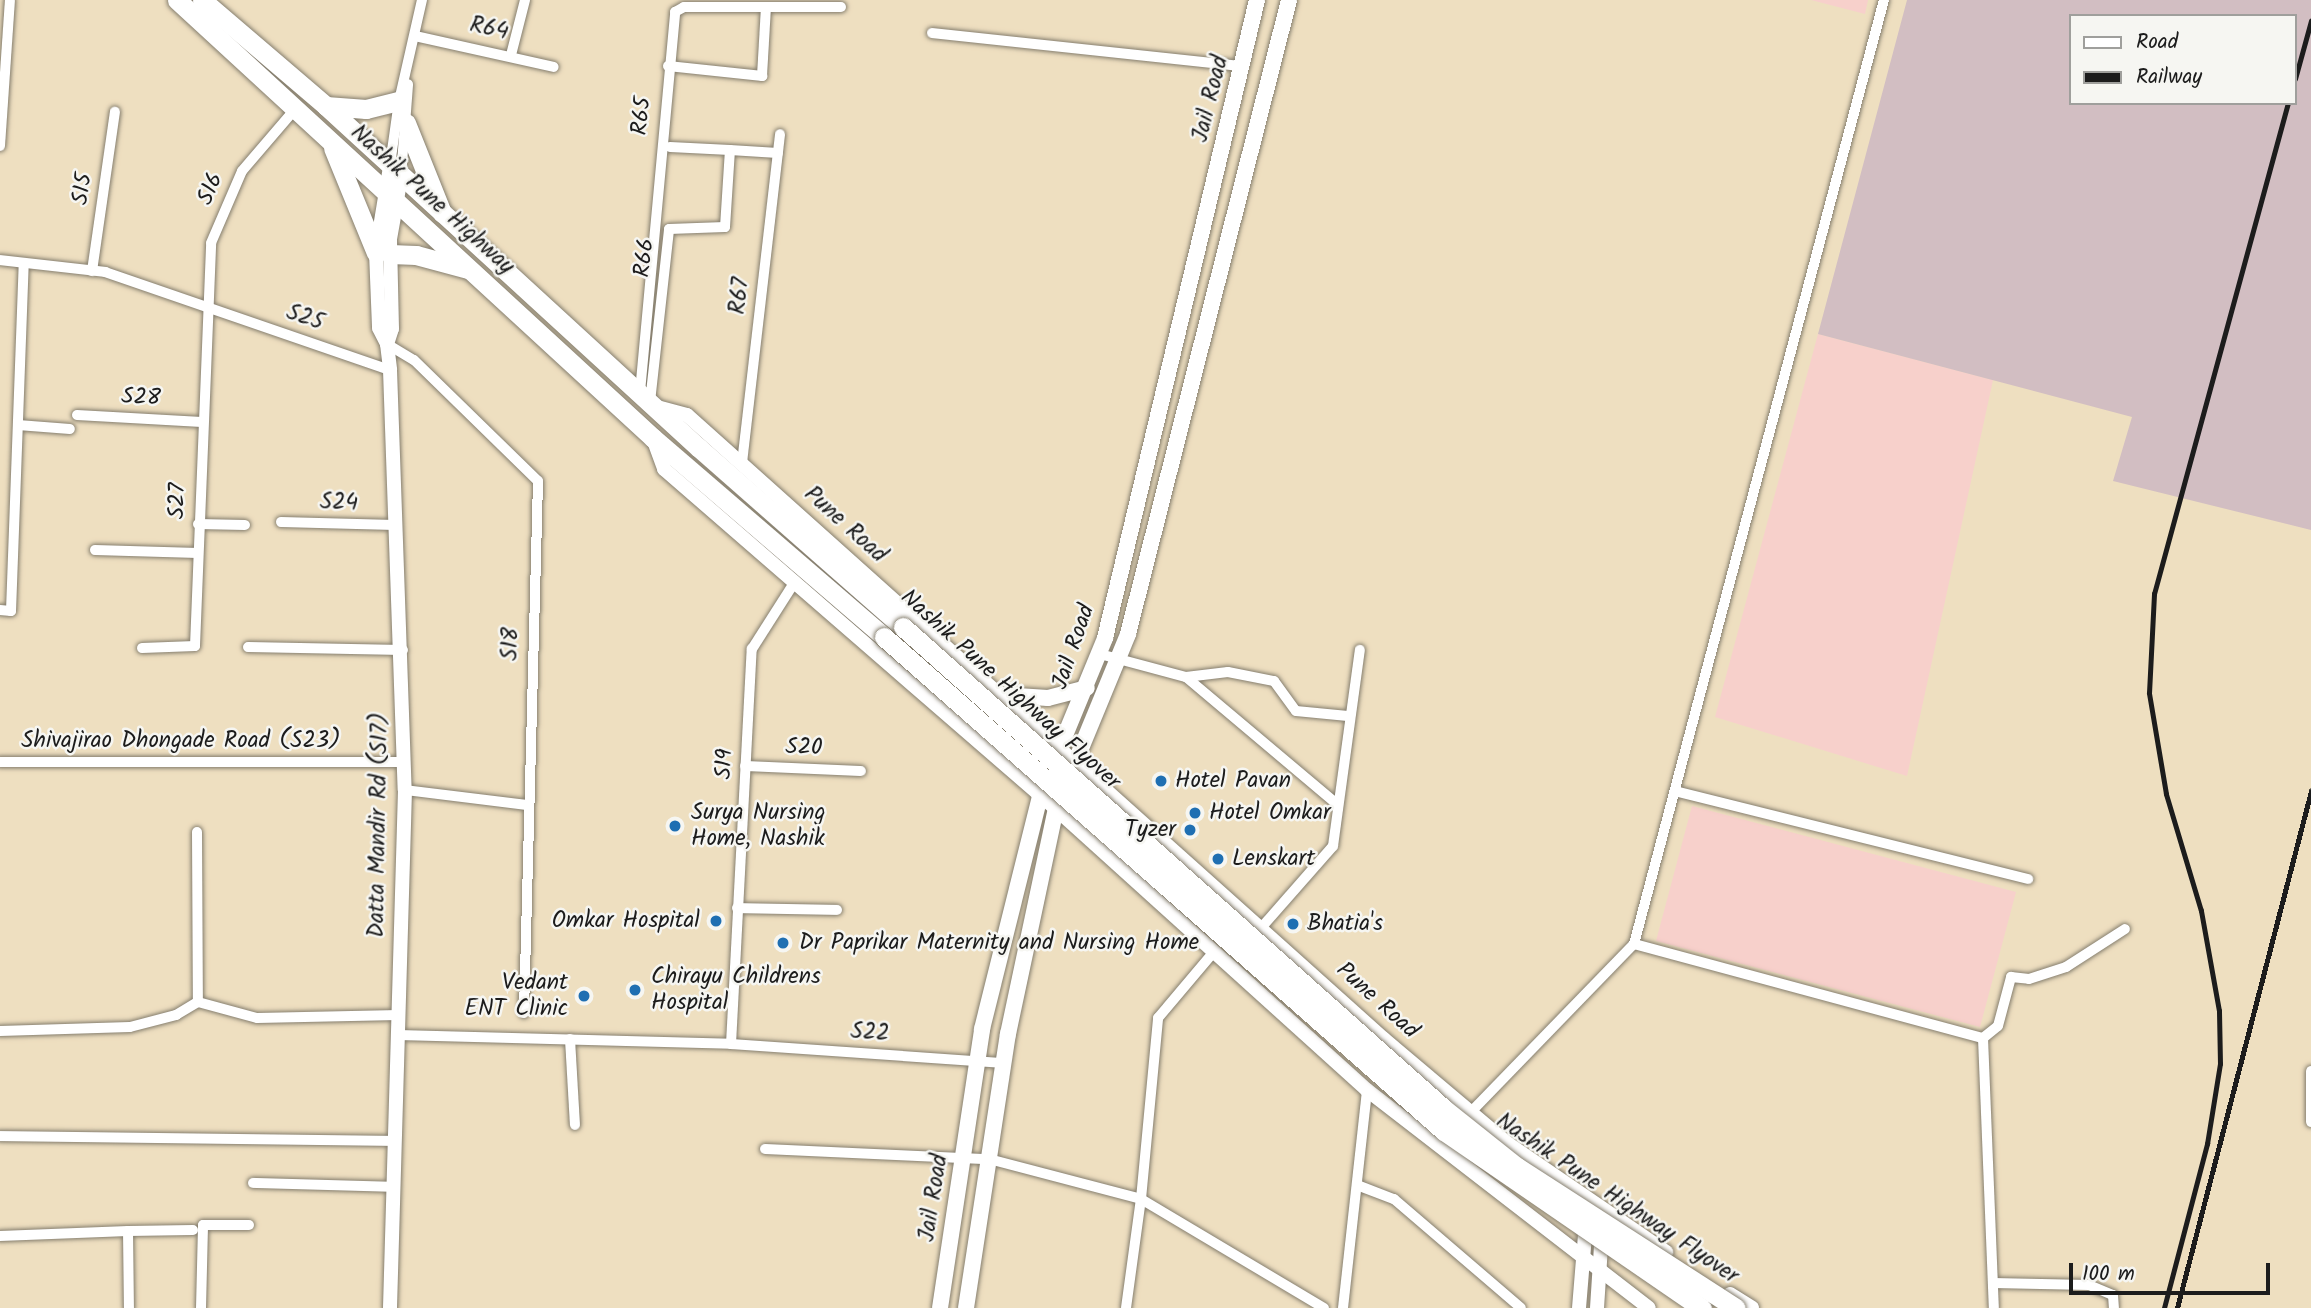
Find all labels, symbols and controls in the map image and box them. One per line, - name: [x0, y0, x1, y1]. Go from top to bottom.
- street label: R64: [467, 11, 511, 47]
- legend: [2070, 14, 2297, 105]
- text: Road: [2136, 26, 2178, 59]
- street label: Jail Road: [1187, 53, 1235, 145]
- text: Railway: [2136, 61, 2202, 94]
- street label: R65: [626, 95, 658, 137]
- street label: Nashik Pune Highway: [345, 119, 519, 281]
- street label: S16: [192, 169, 230, 209]
- street label: S15: [67, 171, 99, 207]
- street label: R66: [629, 237, 661, 279]
- street label: R67: [724, 276, 756, 316]
- street label: S25: [283, 299, 327, 337]
- street label: S28: [121, 383, 161, 413]
- street label: Pune Road: [798, 481, 892, 569]
- street label: S27: [164, 482, 192, 520]
- street label: S24: [319, 489, 359, 517]
- street label: Nashik Pune Highway Flyover: [894, 584, 1126, 796]
- street label: Jail Road: [1047, 601, 1101, 693]
- street label: S18: [497, 627, 525, 661]
- street label: Datta Mandir Rd (S17): [363, 712, 395, 938]
- street label: Shivajirao Dhongade Road (S23): [21, 727, 341, 755]
- street label: S20: [785, 734, 823, 762]
- street label: S19: [710, 748, 740, 780]
- place label: Hotel Pavan: [1175, 767, 1291, 795]
- marker: Hotel Pavan: [1153, 773, 1169, 789]
- place label: Surya Nursing Home, Nashik: [691, 799, 825, 853]
- place label: Hotel Omkar: [1209, 799, 1331, 827]
- marker: Hotel Omkar: [1187, 805, 1203, 821]
- marker: Surya Nursing Home, Nashik: [665, 816, 685, 836]
- place label: Tyzer: [1125, 816, 1176, 844]
- marker: Tyzer: [1182, 822, 1198, 838]
- place label: Lenskart: [1232, 845, 1315, 873]
- marker: Lenskart: [1210, 851, 1226, 867]
- place label: Omkar Hospital: [552, 907, 700, 935]
- place label: Bhatia's: [1307, 910, 1383, 938]
- marker: Omkar Hospital: [706, 911, 726, 931]
- marker: Bhatia's: [1285, 916, 1301, 932]
- place label: Dr Paprikar Maternity and Nursing Home: [799, 929, 1199, 957]
- marker: Dr Paprikar Maternity and Nursing Home: [773, 933, 793, 953]
- street label: Pune Road: [1330, 957, 1424, 1045]
- place label: Chirayu Childrens Hospital: [651, 963, 821, 1017]
- place label: Vedant ENT Clinic: [465, 969, 568, 1023]
- marker: Chirayu Childrens Hospital: [625, 980, 645, 1000]
- marker: Vedant ENT Clinic: [574, 986, 594, 1006]
- street label: S22: [850, 1018, 890, 1048]
- street label: Nashik Pune Highway Flyover: [1491, 1108, 1743, 1290]
- street label: Jail Road: [913, 1152, 955, 1244]
- scale bar: [2073, 1248, 2274, 1292]
- text: 100 m: [2082, 1258, 2135, 1291]

